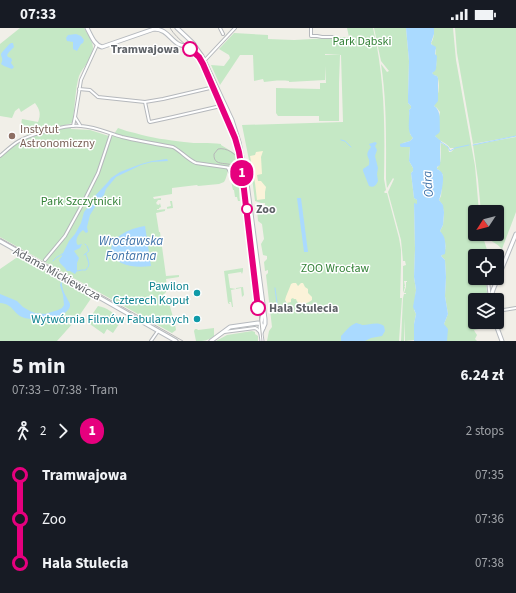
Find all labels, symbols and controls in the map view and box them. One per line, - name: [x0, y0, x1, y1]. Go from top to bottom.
- text: 07:33: [20, 4, 56, 25]
- park label: Park Dąbski: [333, 33, 391, 50]
- place label: Tramwajowa: [111, 41, 179, 58]
- marker: Tramwajowa: [182, 41, 198, 57]
- place label: Instytut Astronomiczny: [20, 121, 95, 152]
- marker: Instytut Astronomiczny: [7, 131, 17, 141]
- line badge: 1: [229, 160, 255, 186]
- text: 1: [238, 163, 246, 183]
- water label: Odra: [418, 170, 438, 198]
- park label: Park Szczytnicki: [41, 193, 121, 210]
- place label: Zoo: [256, 201, 276, 218]
- marker: Zoo: [241, 203, 253, 215]
- north arrow: [468, 205, 504, 241]
- map controls: [468, 205, 504, 329]
- water label: Wrocławska Fontanna: [99, 232, 163, 265]
- street label: Adama Mickiewicza: [10, 243, 104, 305]
- button: locate: [468, 249, 504, 285]
- park label: ZOO Wrocław: [301, 260, 369, 277]
- place label: Pawilon Czterech Kopuł: [113, 278, 189, 309]
- marker: Pawilon Czterech Kopuł: [192, 288, 202, 298]
- button: layers: [468, 293, 504, 329]
- marker: Hala Stulecia: [250, 300, 266, 316]
- place label: Hala Stulecia: [269, 300, 338, 317]
- place label: Wytwórnia Filmów Fabularnych: [31, 311, 189, 328]
- marker: Wytwórnia Filmów Fabularnych: [192, 314, 202, 324]
- text: 5 min: [12, 350, 66, 382]
- text: 6.24 zł: [460, 365, 504, 386]
- text: 07:33 – 07:38 · Tram: [12, 381, 118, 399]
- icon: walk: [12, 420, 34, 442]
- icon: forward: [52, 420, 74, 442]
- text: 1: [88, 421, 96, 441]
- text: 2: [40, 422, 46, 440]
- text: 2 stops: [466, 422, 504, 440]
- text: Tramwajowa: [42, 465, 127, 486]
- text: 07:35: [475, 466, 504, 484]
- text: Zoo: [42, 509, 66, 530]
- text: 07:36: [475, 510, 504, 528]
- text: Hala Stulecia: [42, 553, 129, 574]
- text: 07:38: [475, 554, 504, 572]

